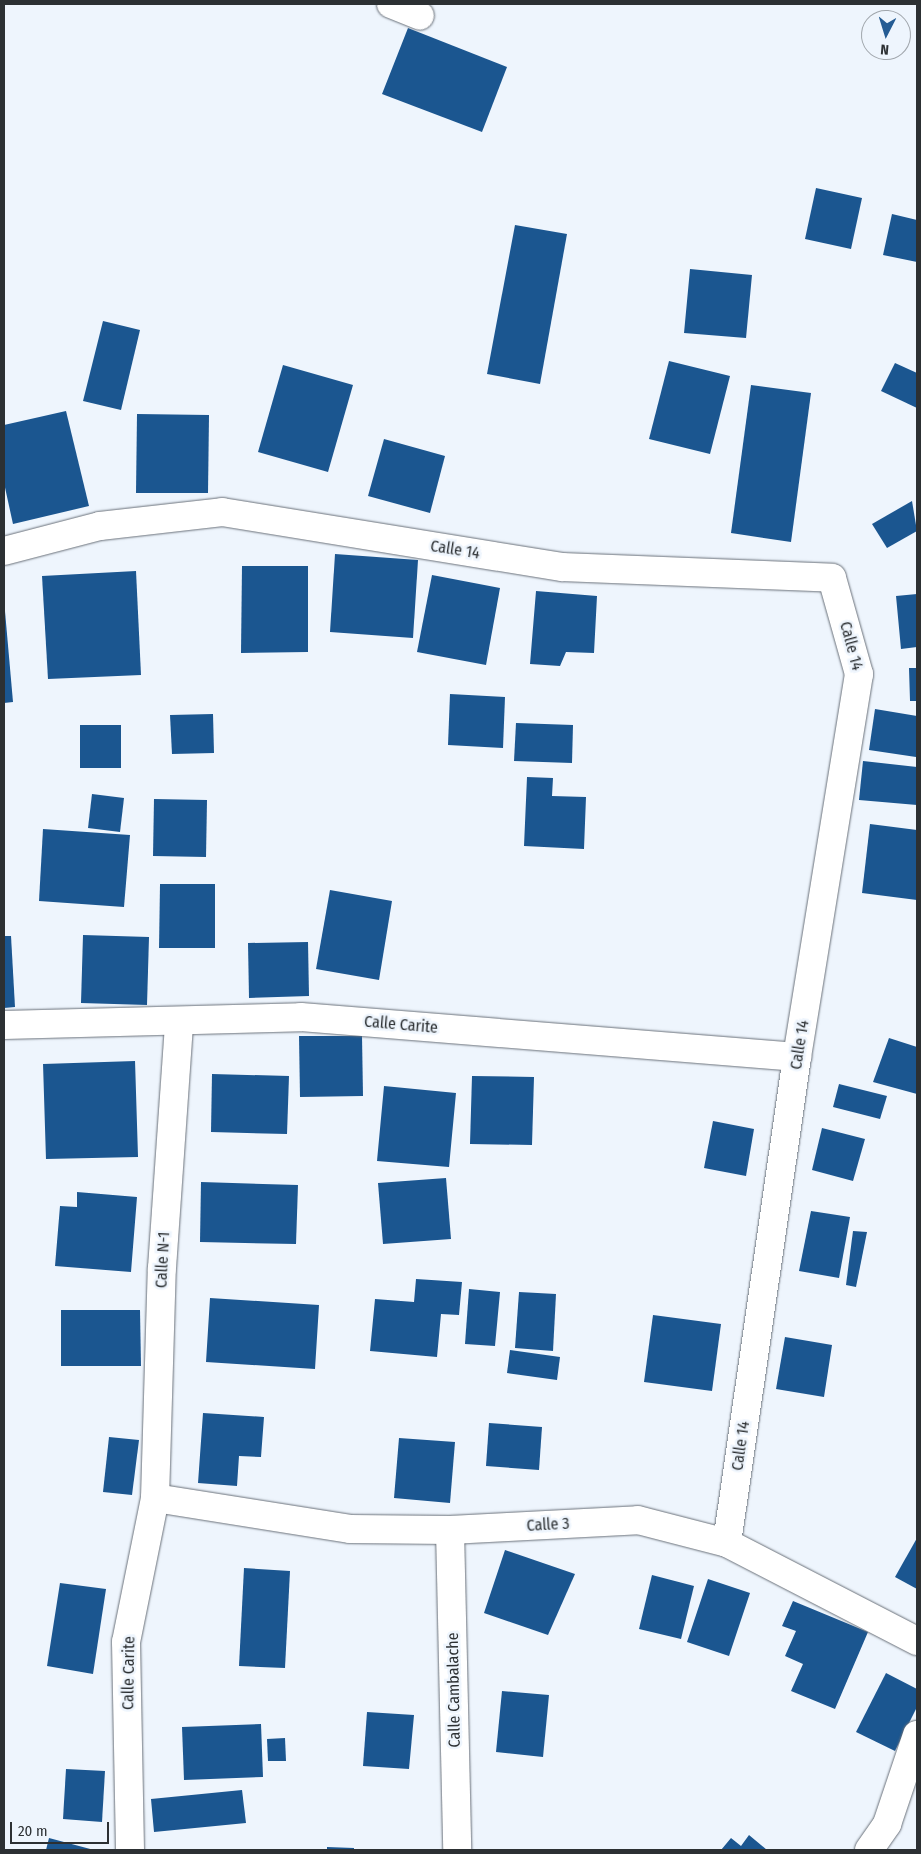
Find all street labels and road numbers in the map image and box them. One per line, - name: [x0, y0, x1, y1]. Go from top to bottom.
- street label: Calle 14: [429, 537, 481, 563]
- street label: Calle 14: [835, 620, 867, 672]
- street label: Calle Carite: [363, 1012, 439, 1038]
- street label: Calle 14: [787, 1019, 813, 1071]
- street label: Calle N-1: [152, 1231, 174, 1289]
- street label: Calle 14: [728, 1420, 754, 1472]
- street label: Calle 3: [526, 1514, 570, 1536]
- street label: Calle Cambalache: [443, 1632, 465, 1748]
- street label: Calle Carite: [119, 1636, 139, 1710]

